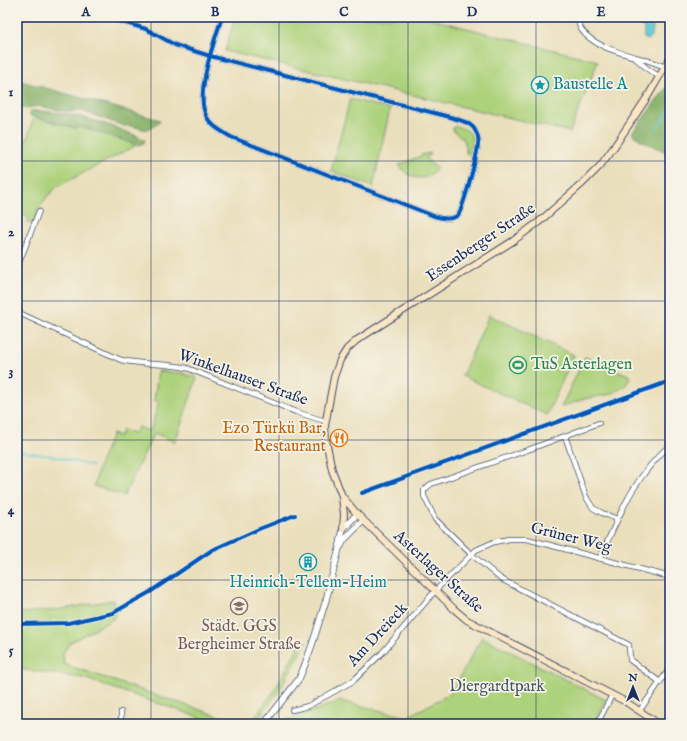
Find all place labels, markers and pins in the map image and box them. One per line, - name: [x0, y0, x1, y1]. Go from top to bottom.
- place icon: Baustelle A: [530, 75, 550, 95]
- place label: Baustelle A: [553, 75, 629, 95]
- sports icon: TuS Asterlagen: [508, 355, 528, 375]
- place label: TuS Asterlagen: [531, 355, 633, 375]
- place label: Ezo Türkü Bar, Restaurant: [222, 419, 327, 457]
- restaurant icon: Ezo Türkü Bar, Restaurant: [329, 428, 349, 448]
- building icon: Heinrich-Tellem-Heim: [298, 552, 318, 572]
- place label: Heinrich-Tellem-Heim: [229, 573, 387, 593]
- school or university icon: Städt. GGS Bergheimer Straße: [229, 596, 249, 616]
- place label: Städt. GGS Bergheimer Straße: [177, 617, 301, 655]

